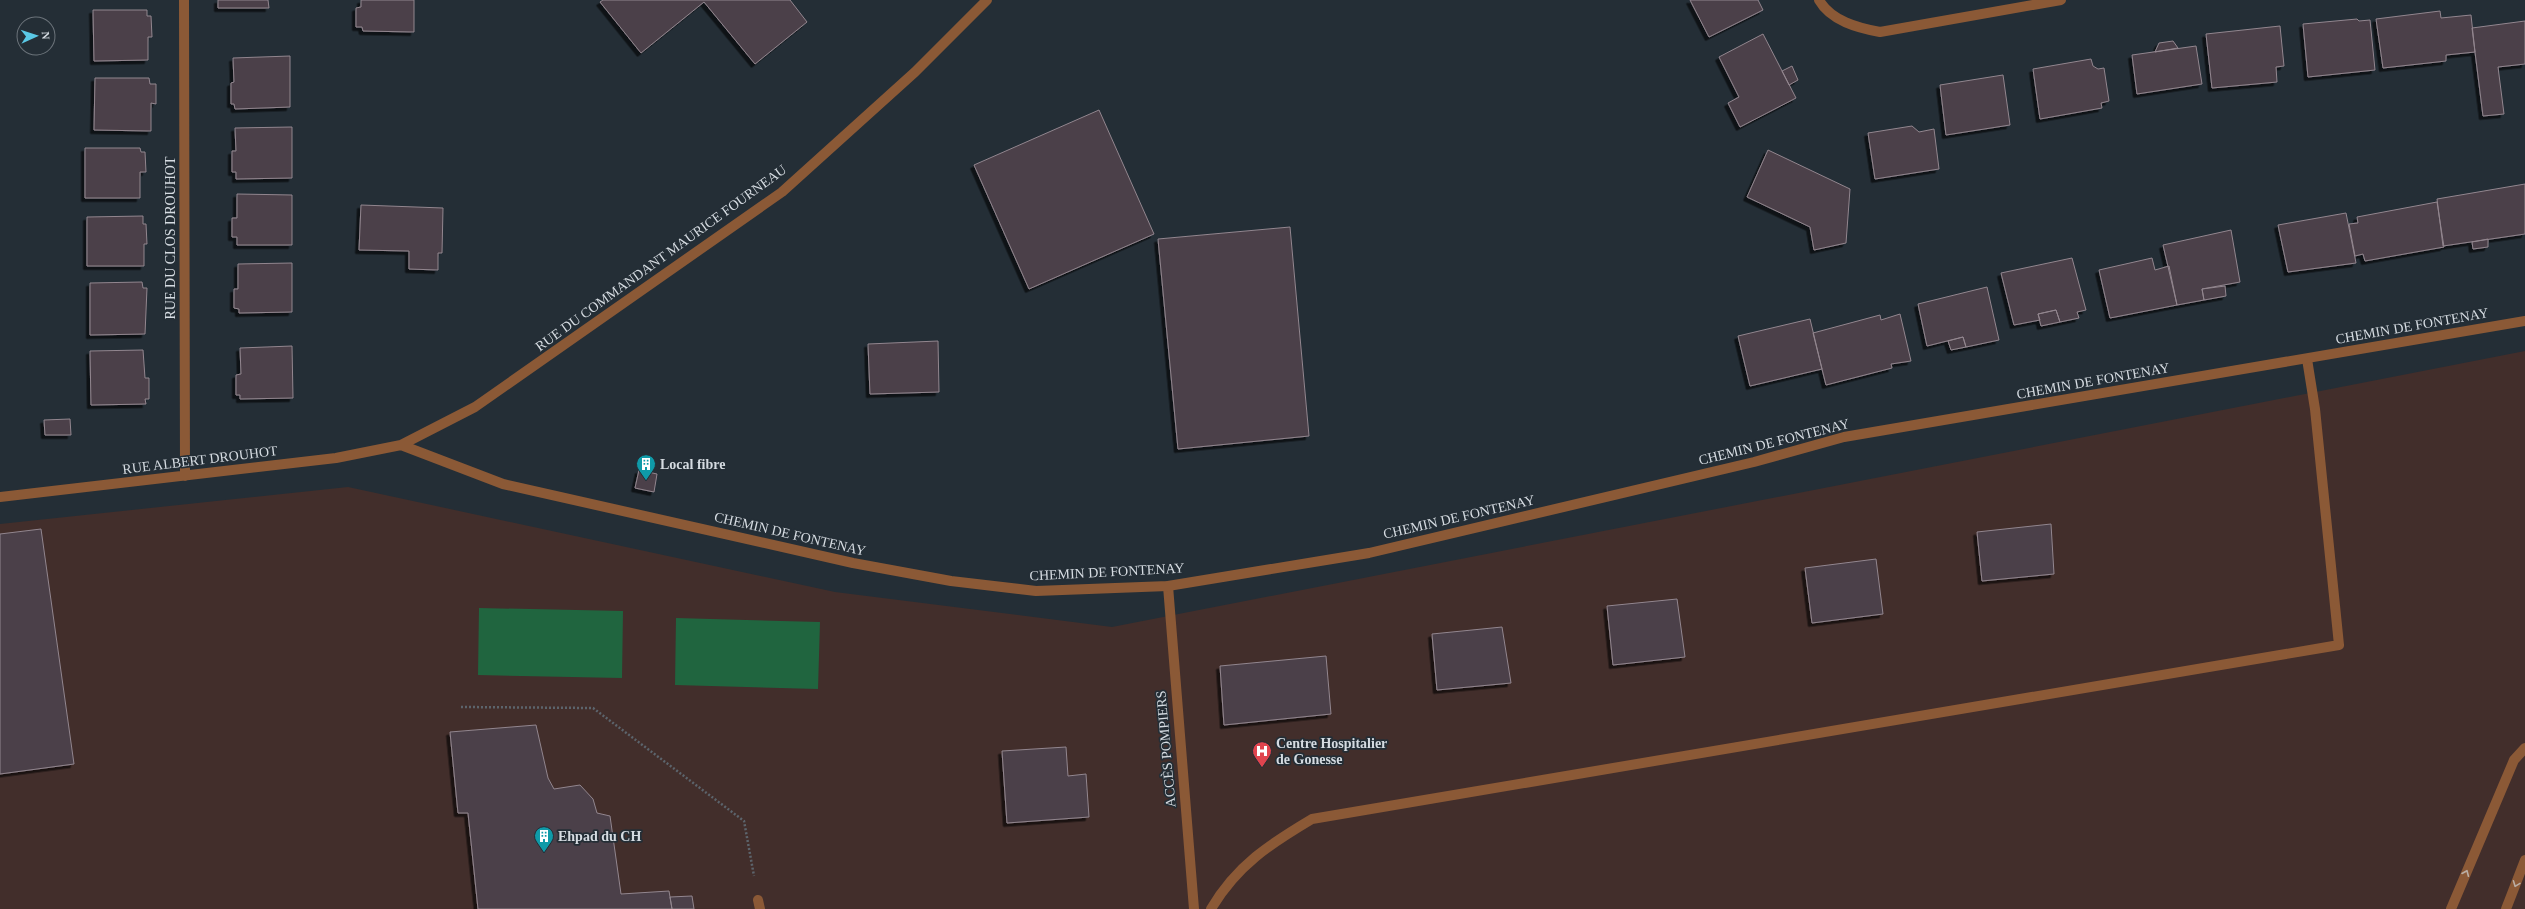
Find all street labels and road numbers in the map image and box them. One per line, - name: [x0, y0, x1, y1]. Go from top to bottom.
- street label: RUE DU CLOS DROUHOT: [163, 156, 178, 319]
- street label: RUE DU COMMANDANT MAURICE FOURNEAU: [533, 162, 789, 354]
- street label: CHEMIN DE FONTENAY: [2334, 305, 2490, 347]
- street label: CHEMIN DE FONTENAY: [2015, 360, 2171, 402]
- street label: CHEMIN DE FONTENAY: [1697, 416, 1851, 468]
- street label: RUE ALBERT DROUHOT: [122, 443, 279, 477]
- street label: CHEMIN DE FONTENAY: [1382, 492, 1536, 542]
- street label: CHEMIN DE FONTENAY: [713, 509, 867, 559]
- street label: CHEMIN DE FONTENAY: [1029, 560, 1185, 584]
- street label: ACCÈS POMPIERS: [1152, 690, 1179, 808]

